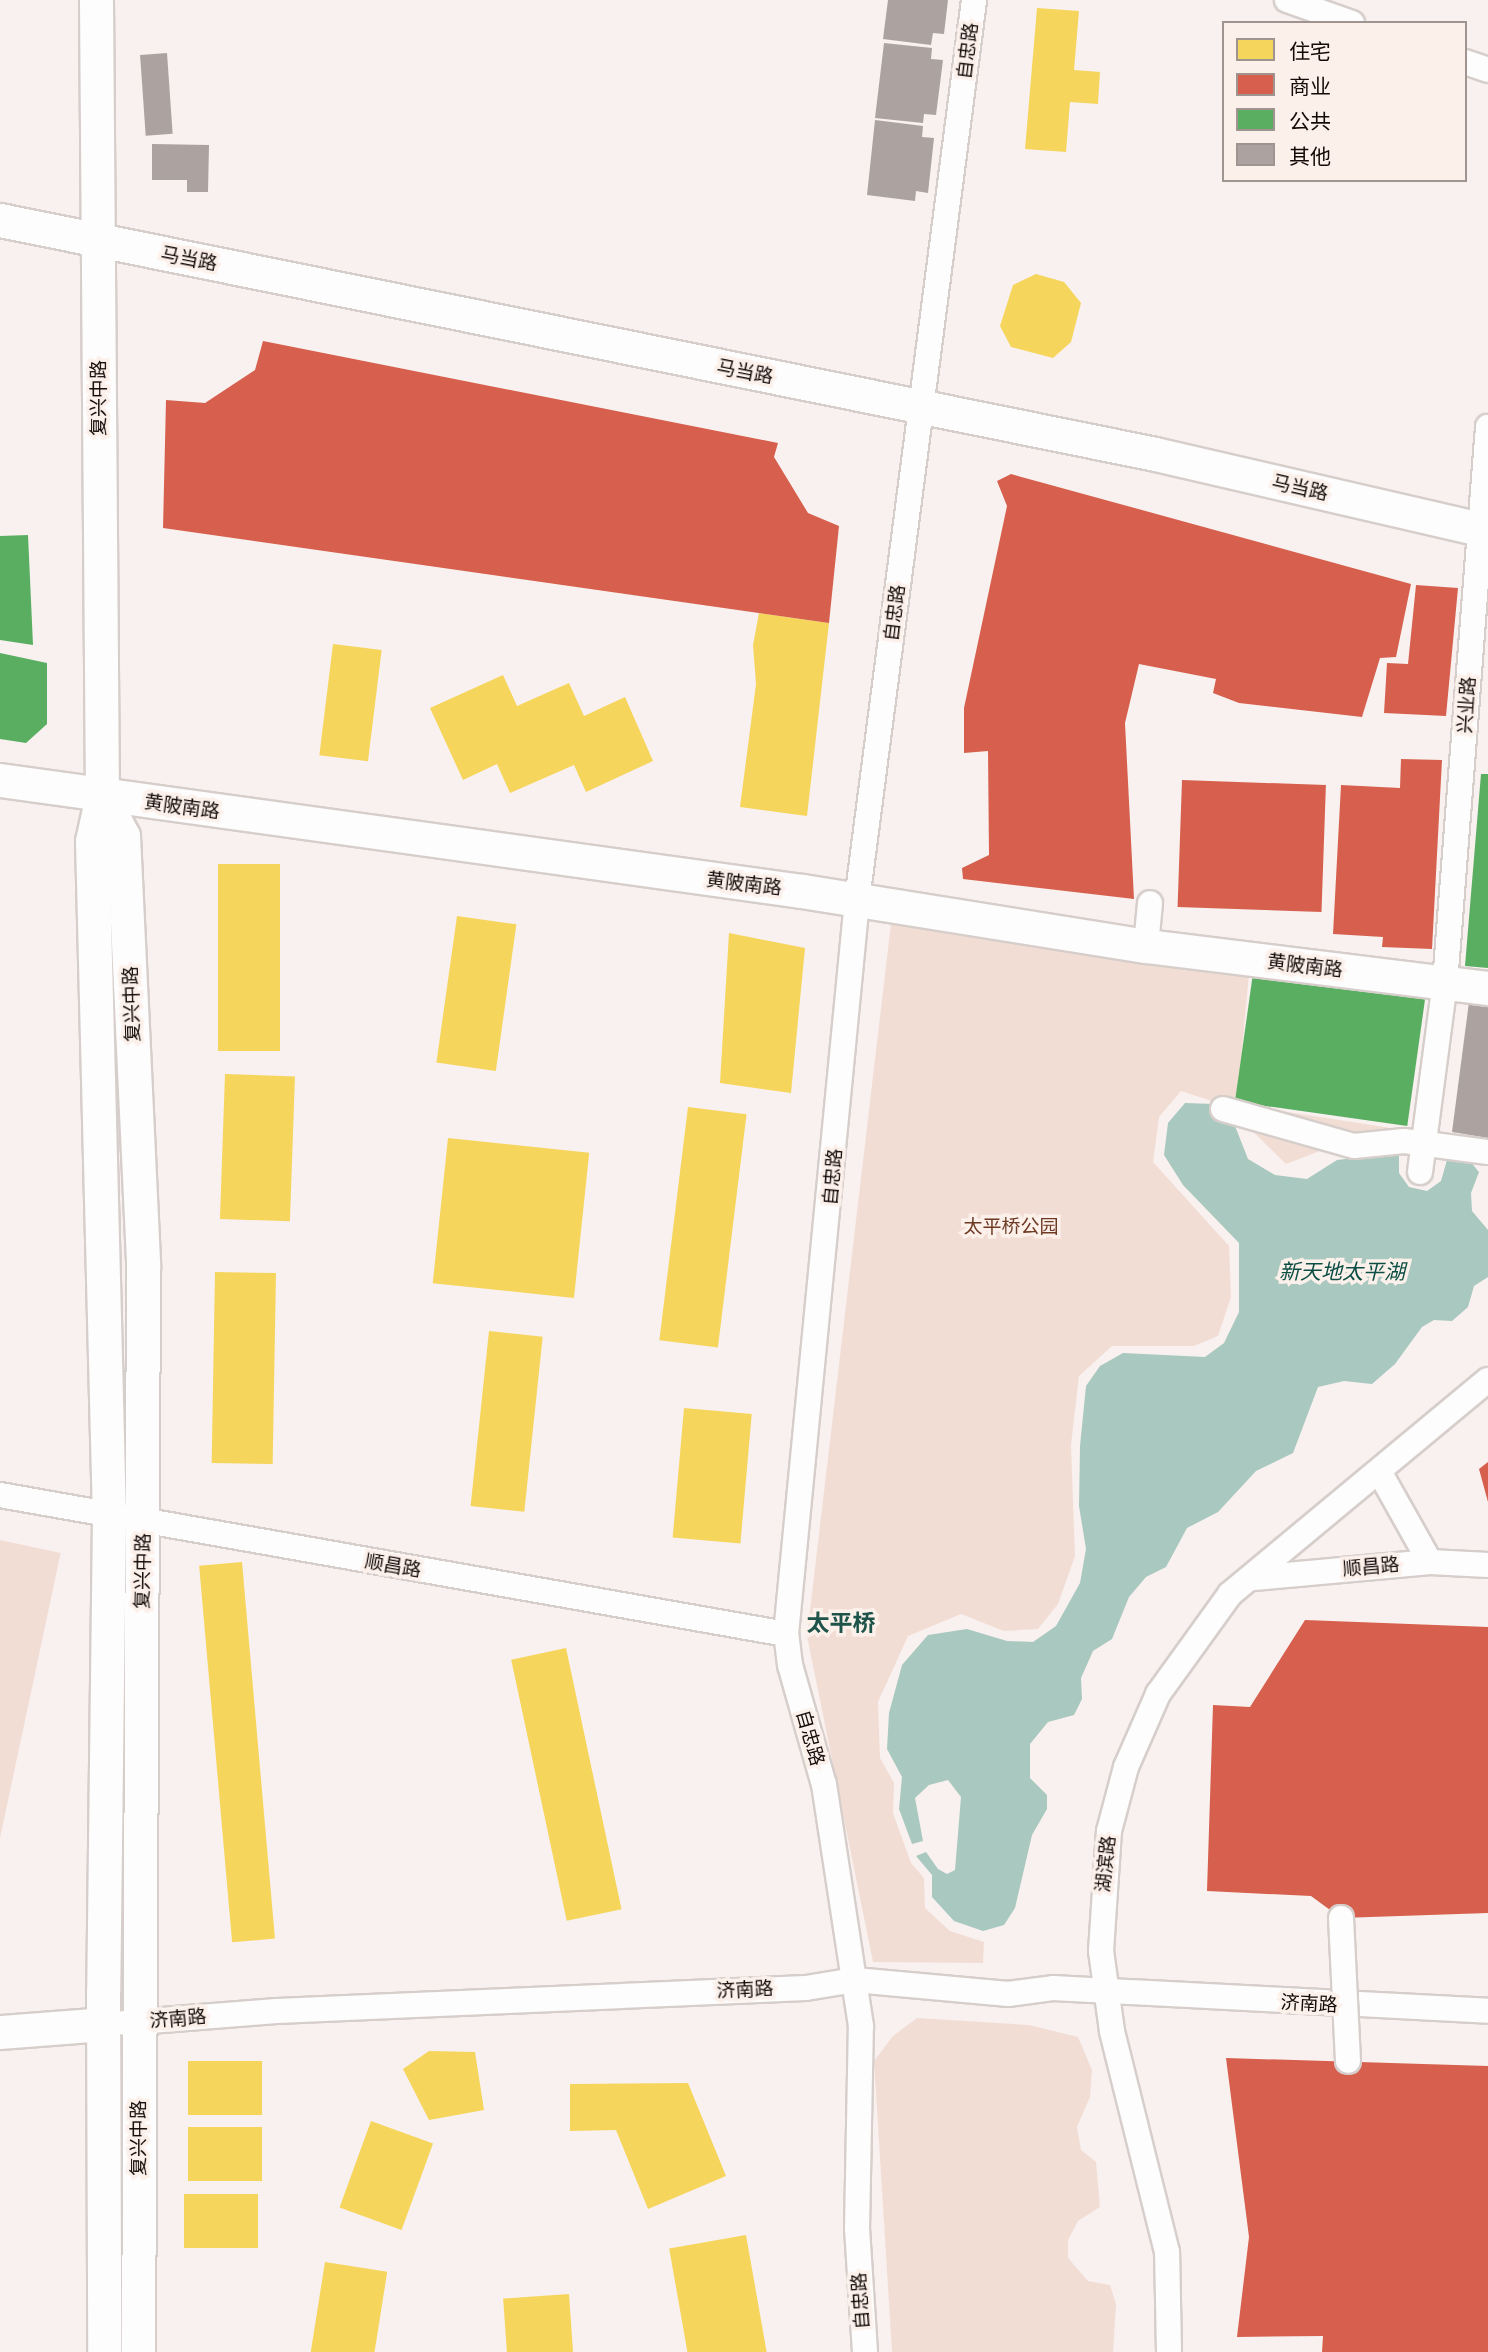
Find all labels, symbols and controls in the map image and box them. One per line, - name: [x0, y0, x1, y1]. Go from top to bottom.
- street label: 自忠路: [953, 21, 983, 81]
- legend: [1222, 21, 1467, 182]
- text: 住宅: [1289, 37, 1331, 65]
- text: 商业: [1289, 72, 1331, 100]
- text: 公共: [1289, 107, 1331, 135]
- text: 其他: [1289, 142, 1331, 170]
- street label: 马当路: [159, 242, 219, 276]
- street label: 马当路: [715, 355, 775, 389]
- street label: 复兴中路: [88, 360, 110, 436]
- street label: 马当路: [1270, 470, 1330, 506]
- street label: 自忠路: [880, 583, 910, 643]
- street label: 兴业路: [1454, 676, 1480, 734]
- street label: 黄陂南路: [143, 790, 221, 824]
- street label: 黄陂南路: [705, 868, 783, 900]
- street label: 黄陂南路: [1266, 950, 1344, 982]
- street label: 复兴中路: [119, 966, 145, 1042]
- street label: 自忠路: [819, 1148, 847, 1206]
- park label: 太平桥公园: [964, 1216, 1058, 1238]
- water label: 新天地太平湖: [1279, 1258, 1405, 1284]
- street label: 复兴中路: [131, 1533, 155, 1609]
- street label: 顺昌路: [363, 1550, 423, 1582]
- street label: 顺昌路: [1342, 1553, 1400, 1581]
- district label: 太平桥: [807, 1608, 875, 1636]
- street label: 自忠路: [791, 1707, 829, 1769]
- street label: 湖滨路: [1092, 1834, 1120, 1894]
- street label: 济南路: [716, 1977, 774, 2003]
- street label: 济南路: [1280, 1991, 1338, 2017]
- street label: 济南路: [149, 2005, 207, 2033]
- street label: 复兴中路: [128, 2100, 150, 2176]
- street label: 自忠路: [848, 2272, 874, 2330]

